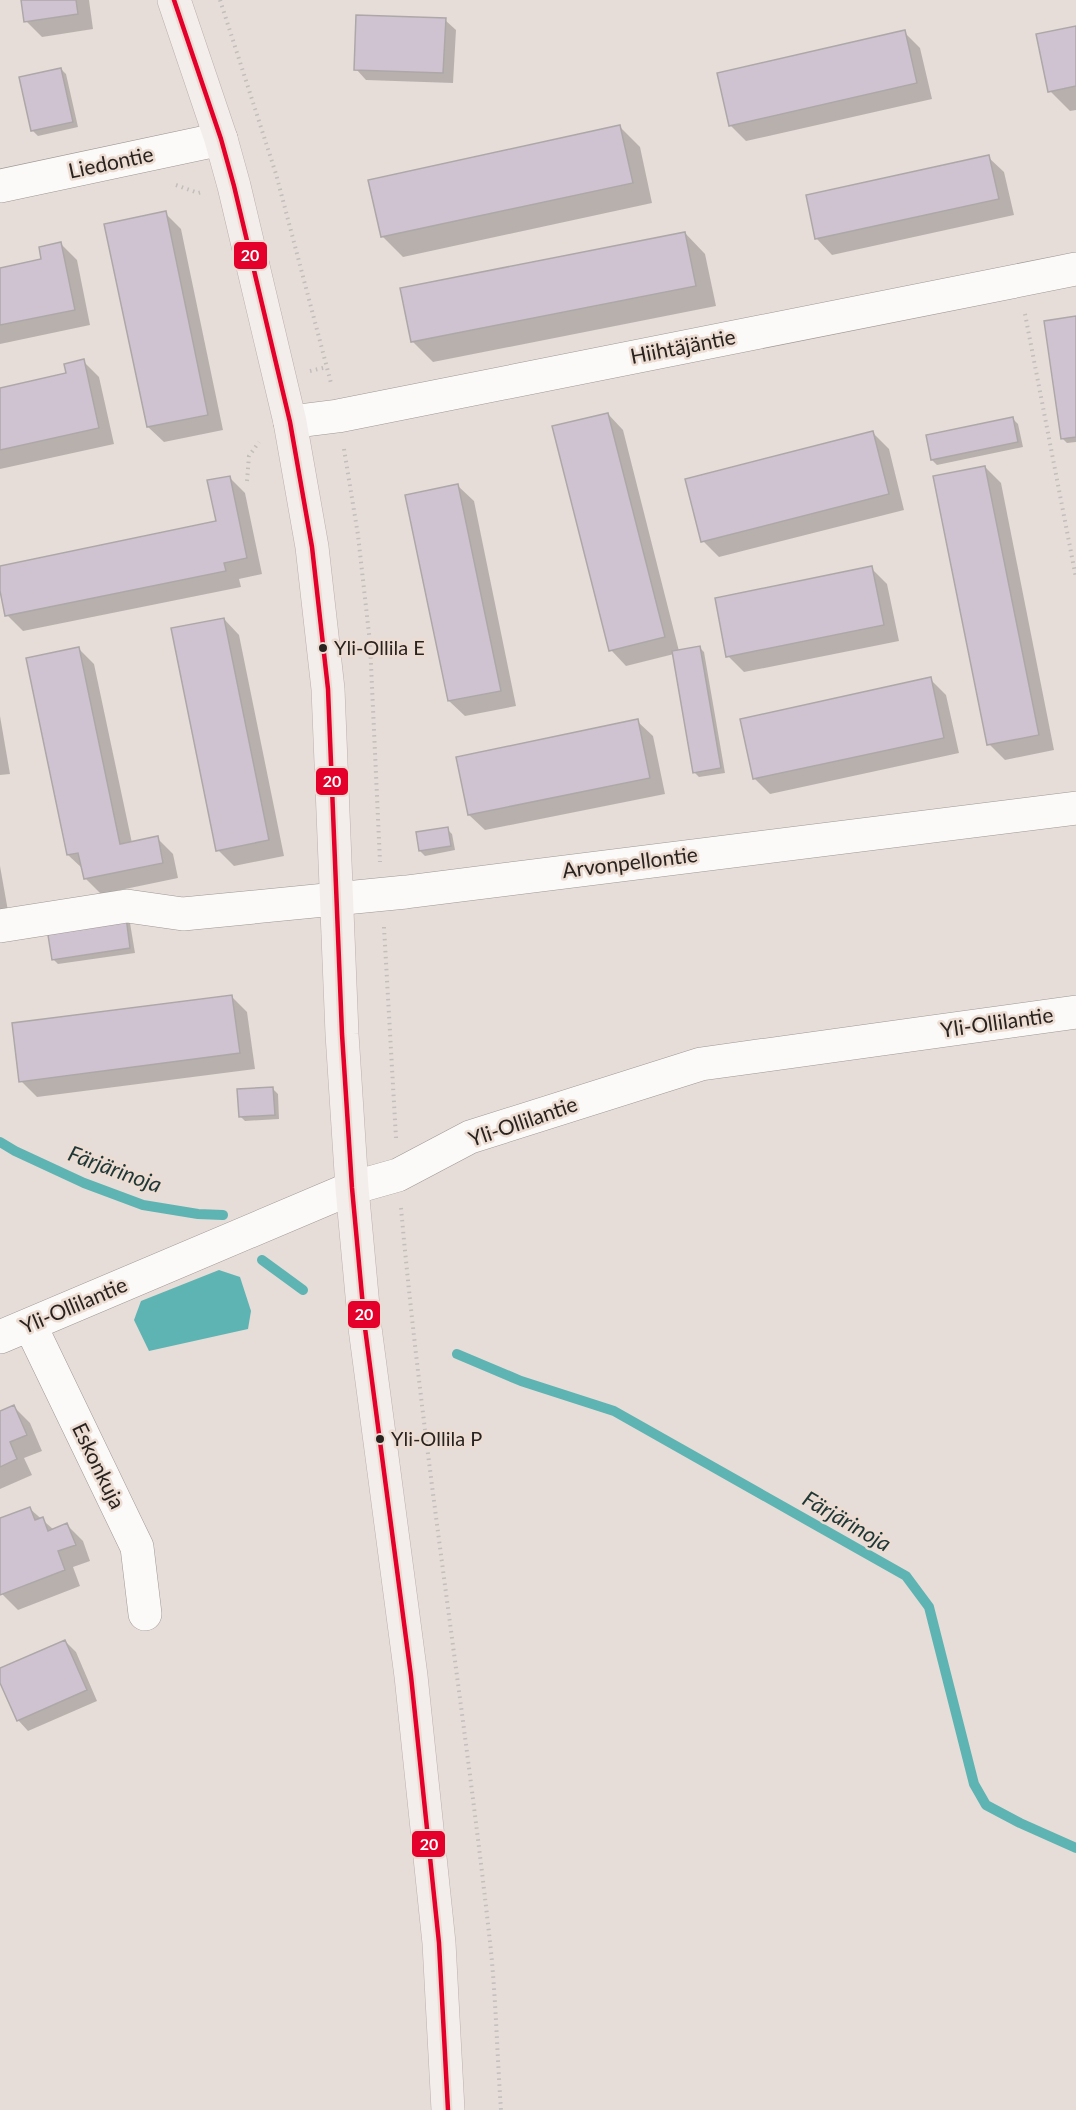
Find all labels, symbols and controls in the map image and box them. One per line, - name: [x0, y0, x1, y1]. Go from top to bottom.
- street label: Liedontie: [66, 140, 155, 183]
- line badge: 20: [233, 241, 268, 270]
- text: 20: [241, 245, 259, 264]
- street label: Hiihtäjäntie: [628, 323, 737, 368]
- place label: Yli-Ollila E: [334, 635, 425, 659]
- marker: Yli-Ollila E: [317, 642, 329, 654]
- line badge: 20: [315, 767, 349, 796]
- text: 20: [323, 771, 341, 790]
- street label: Arvonpellontie: [561, 841, 699, 882]
- street label: Yli-Ollilantie: [939, 1001, 1055, 1042]
- street label: Yli-Ollilantie: [465, 1090, 580, 1151]
- water label: Färjärinoja: [65, 1139, 166, 1198]
- street label: Yli-Ollilantie: [16, 1271, 130, 1338]
- line badge: 20: [347, 1300, 381, 1329]
- text: 20: [355, 1304, 373, 1323]
- street label: Eskonkuja: [68, 1418, 131, 1512]
- place label: Yli-Ollila P: [391, 1426, 482, 1450]
- marker: Yli-Ollila P: [374, 1433, 386, 1445]
- water label: Färjärinoja: [798, 1485, 896, 1557]
- line badge: 20: [411, 1830, 446, 1858]
- text: 20: [420, 1834, 438, 1853]

